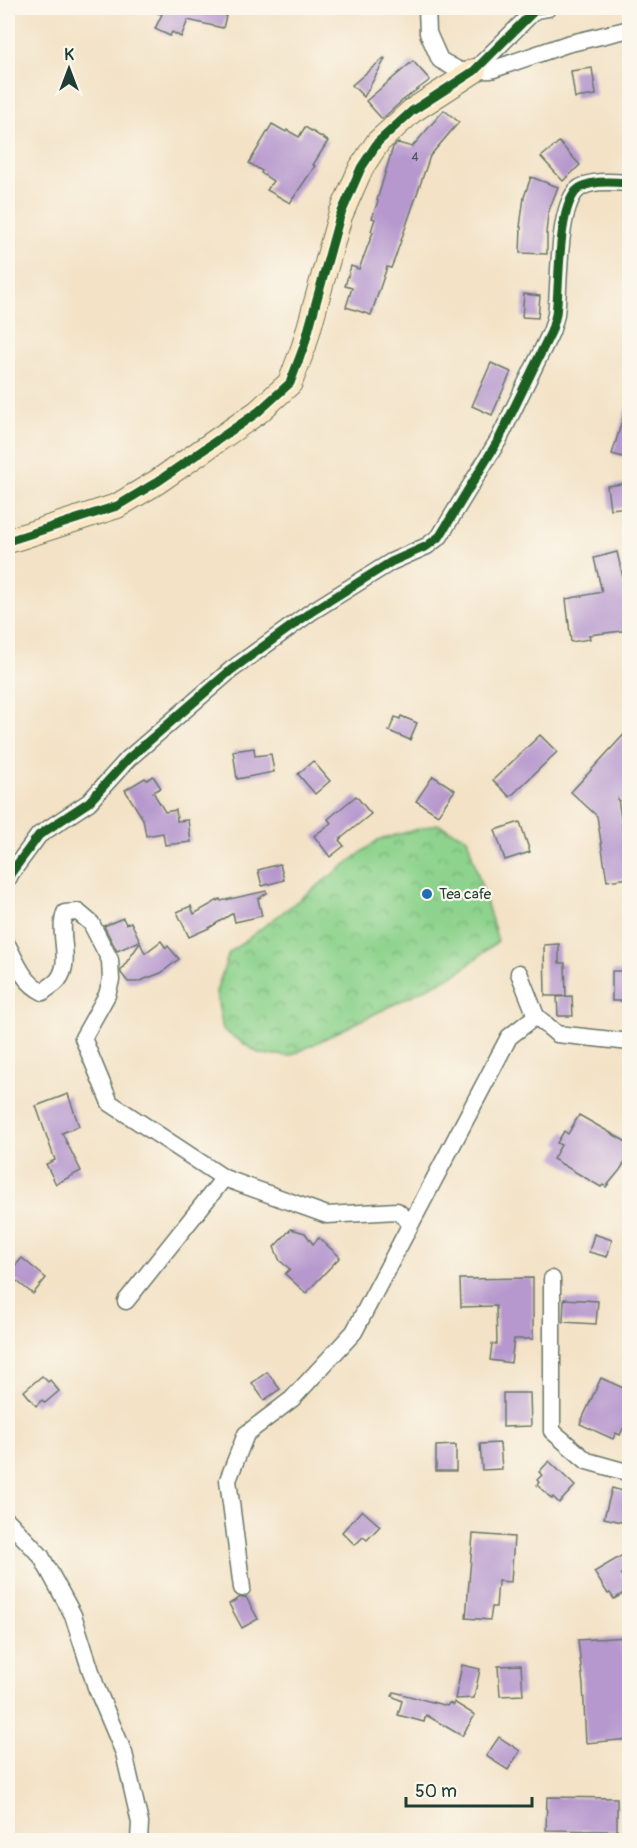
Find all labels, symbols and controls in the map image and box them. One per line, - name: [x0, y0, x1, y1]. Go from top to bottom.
- north arrow: [39, 39, 99, 99]
- text: K: [64, 45, 74, 65]
- house number: 4: [412, 150, 419, 165]
- place label: Tea cafe: [439, 885, 492, 904]
- marker: Tea cafe: [420, 887, 434, 901]
- scale bar: [406, 1770, 532, 1808]
- text: 50 m: [415, 1780, 457, 1803]

